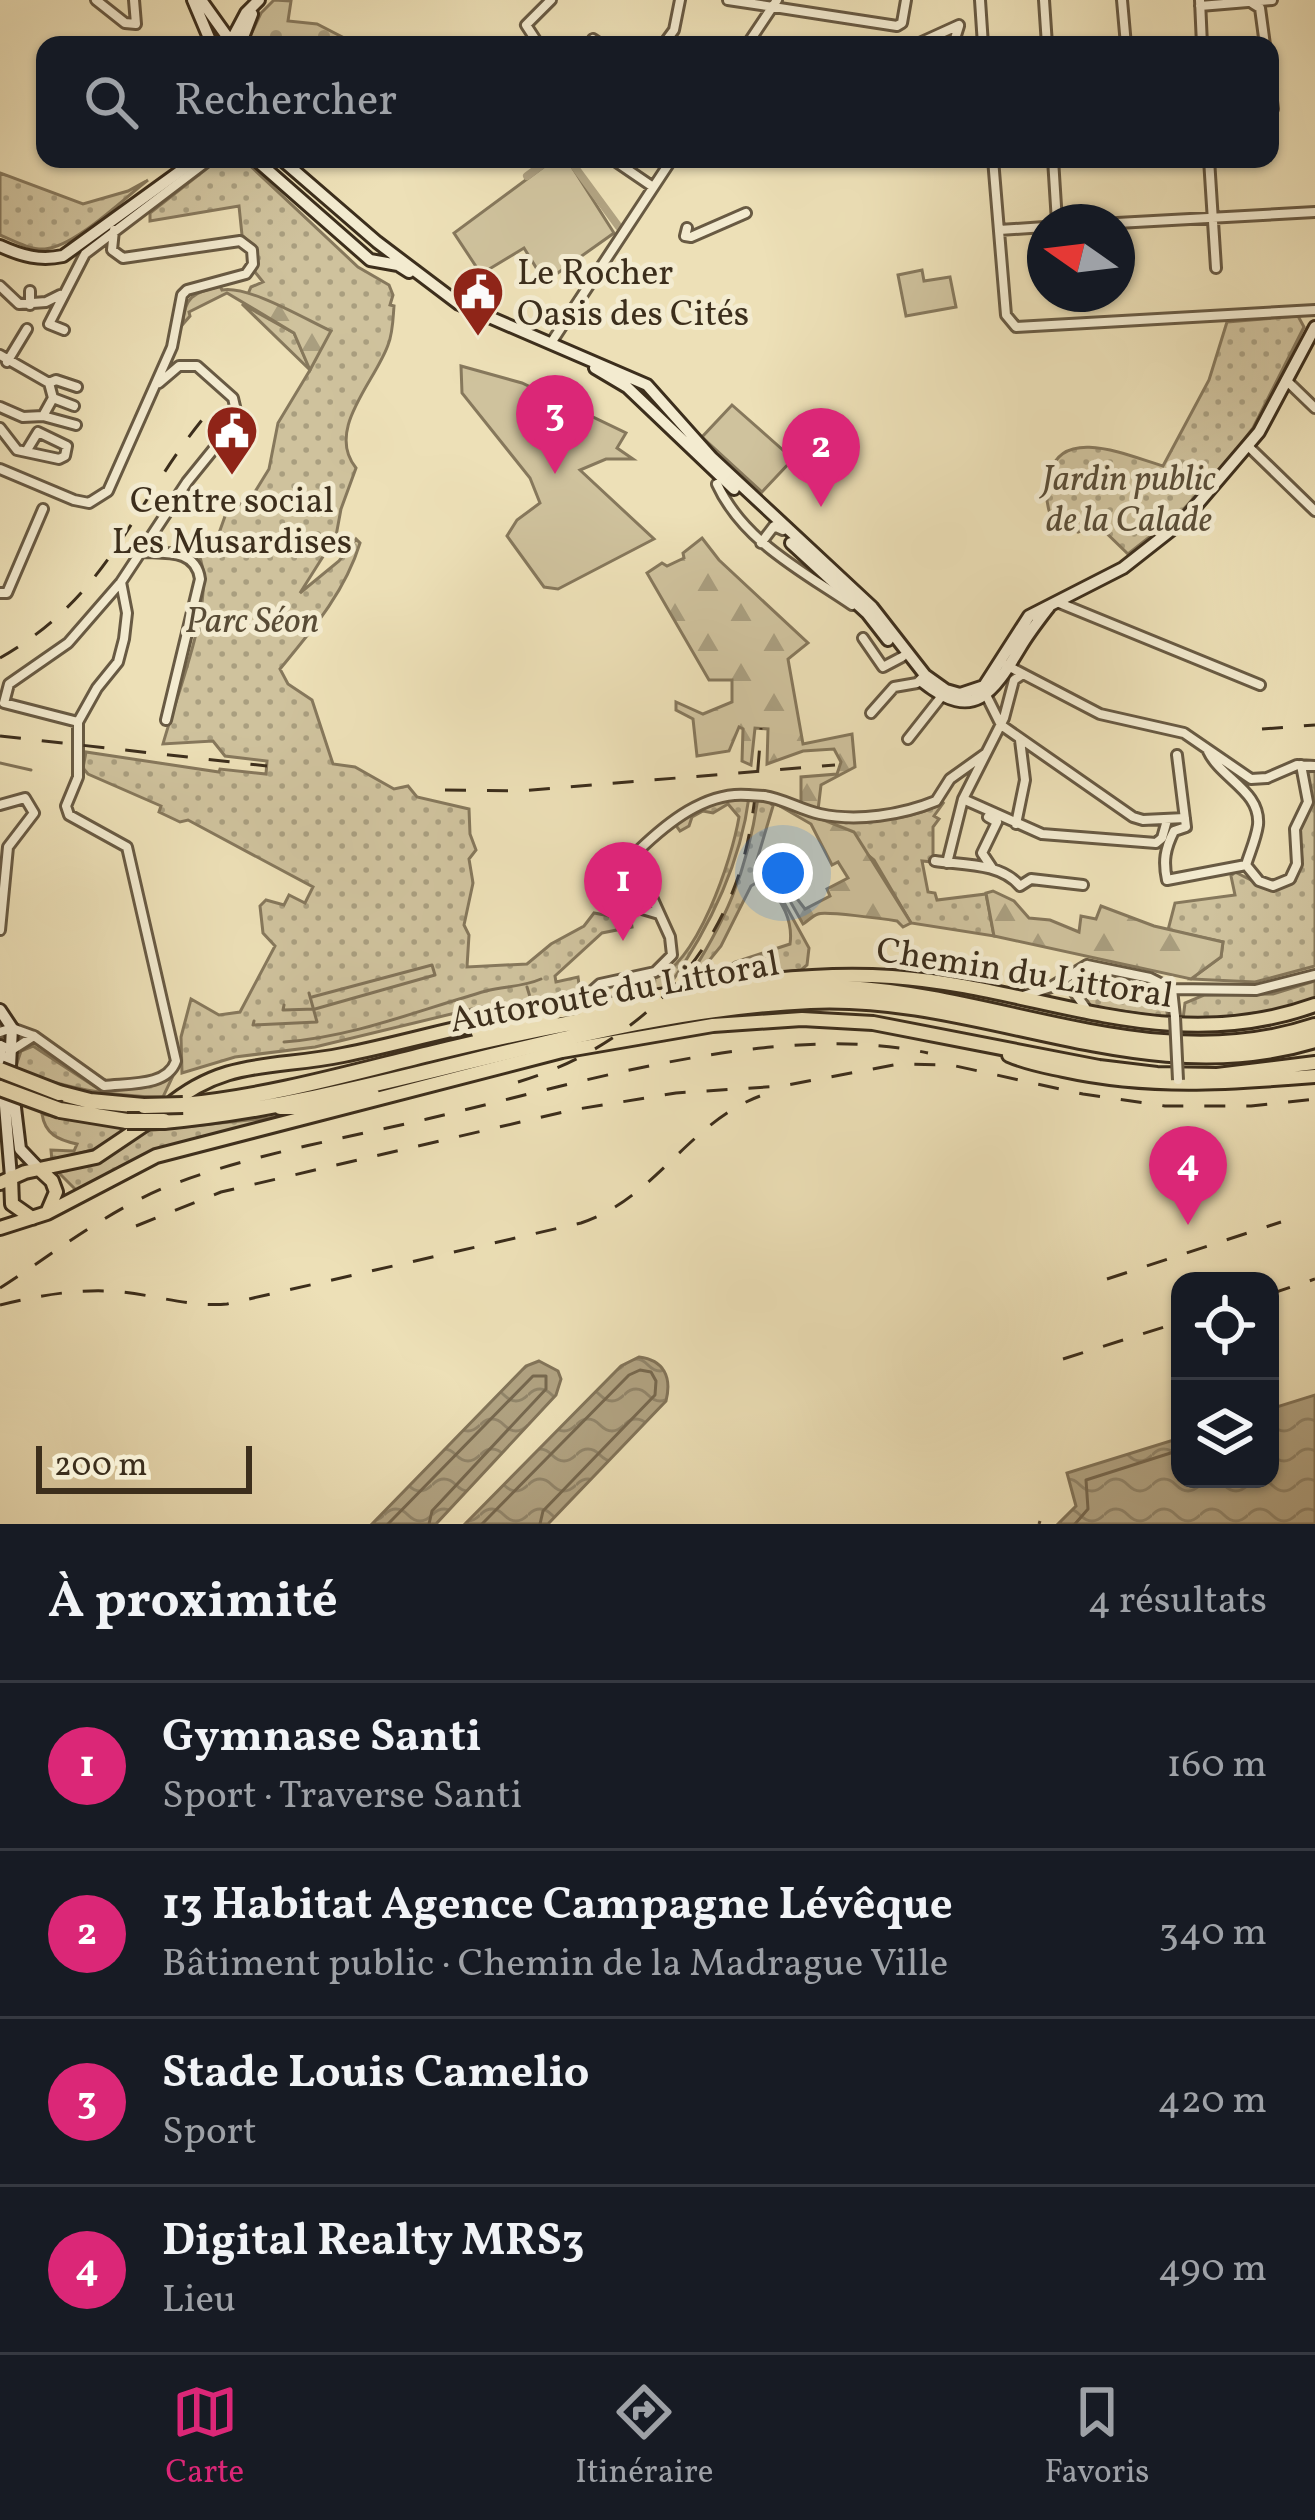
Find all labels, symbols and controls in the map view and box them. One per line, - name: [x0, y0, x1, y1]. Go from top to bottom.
- search box: [36, 36, 1279, 168]
- icon: search: [78, 69, 144, 135]
- text: Rechercher: [174, 71, 397, 134]
- north arrow: [1027, 204, 1135, 312]
- place label: Le Rocher Oasis des Cités: [517, 250, 749, 341]
- public building icon: Le Rocher Oasis des Cités: [450, 264, 506, 338]
- pin: 3: [516, 375, 594, 474]
- public building icon: Centre social Les Musardises: [204, 403, 260, 477]
- pin: 2: [782, 408, 860, 507]
- park label: Jardin public de la Calade: [1039, 456, 1216, 547]
- place label: Centre social Les Musardises: [112, 478, 352, 569]
- park label: Parc Séon: [185, 598, 319, 648]
- pin: 1: [584, 842, 662, 941]
- your location: [753, 843, 813, 903]
- street label: Chemin du Littoral: [872, 927, 1176, 1023]
- street label: Autoroute du Littoral: [446, 940, 783, 1048]
- pin: 4: [1149, 1126, 1227, 1225]
- map controls: [1171, 1272, 1279, 1488]
- button: locate: [1171, 1272, 1279, 1380]
- button: layers: [1171, 1380, 1279, 1488]
- scale bar: [36, 1440, 252, 1493]
- text: 200 m: [54, 1444, 148, 1490]
- text: À proximité: [48, 1567, 338, 1638]
- text: 4 résultats: [1088, 1575, 1267, 1629]
- text: Gymnase Santi: [162, 1707, 482, 1770]
- text: 1: [79, 1739, 95, 1793]
- text: 160 m: [1166, 1739, 1267, 1793]
- text: Sport · Traverse Santi: [162, 1770, 522, 1824]
- text: 13 Habitat Agence Campagne Lévêque: [162, 1875, 953, 1938]
- text: 2: [77, 1907, 97, 1961]
- text: 340 m: [1159, 1907, 1267, 1961]
- text: Bâtiment public · Chemin de la Madrague Ville: [162, 1938, 948, 1992]
- text: Stade Louis Camelio: [162, 2043, 590, 2106]
- text: 3: [77, 2075, 97, 2129]
- text: 420 m: [1157, 2075, 1267, 2129]
- text: Sport: [162, 2106, 257, 2160]
- text: Digital Realty MRS3: [162, 2211, 585, 2274]
- text: 4: [75, 2243, 99, 2297]
- text: 490 m: [1158, 2243, 1267, 2297]
- text: Lieu: [162, 2274, 236, 2328]
- tab: Carte: [166, 2379, 244, 2497]
- tab: Itinéraire: [575, 2379, 714, 2497]
- tab: Favoris: [1045, 2379, 1149, 2497]

